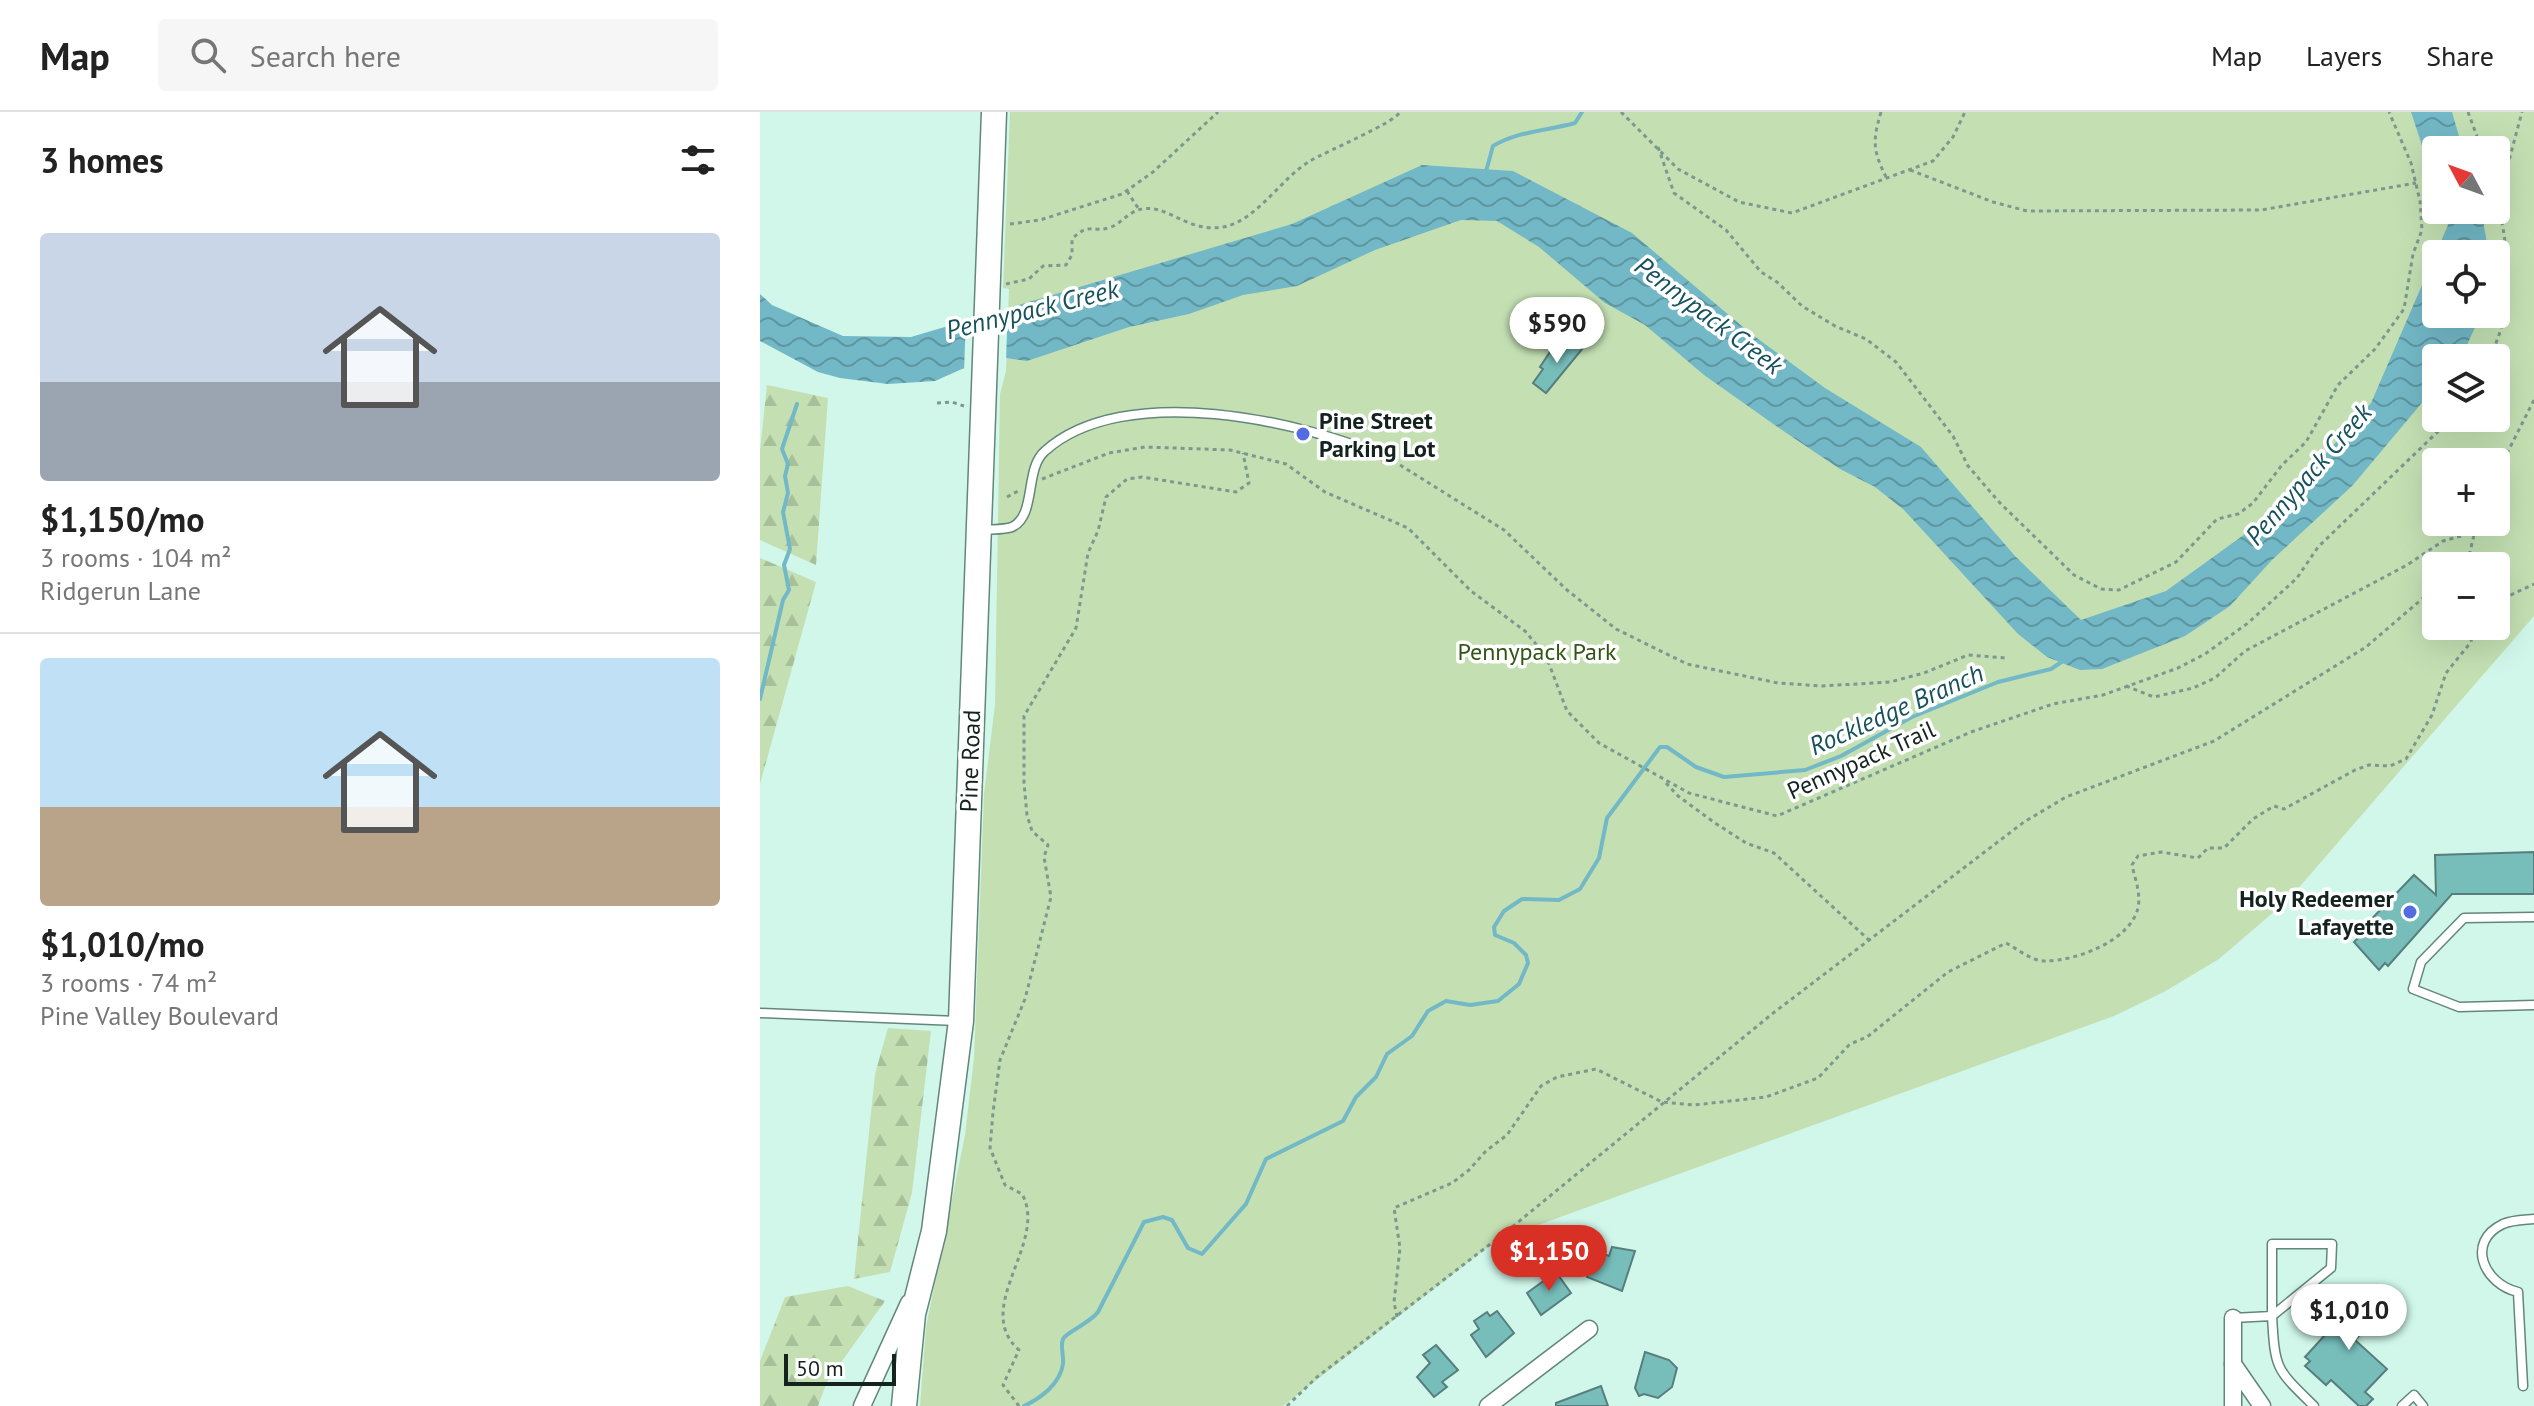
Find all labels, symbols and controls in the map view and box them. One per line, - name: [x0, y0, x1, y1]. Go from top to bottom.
- search box: [158, 19, 718, 91]
- text: Map: [40, 31, 110, 80]
- icon: search: [186, 33, 230, 77]
- text: Search here: [250, 36, 401, 75]
- text: Map: [2211, 37, 2262, 74]
- text: Layers: [2306, 37, 2382, 74]
- text: Share: [2426, 37, 2494, 74]
- north arrow: [2422, 136, 2510, 224]
- map controls: [2422, 136, 2510, 640]
- text: 3 homes: [40, 138, 164, 182]
- icon: filters: [676, 138, 720, 182]
- button: locate: [2422, 240, 2510, 328]
- water label: Pennypack Creek: [1628, 249, 1791, 382]
- water label: Pennypack Creek: [942, 271, 1123, 346]
- icon: home: [308, 285, 452, 429]
- pin: $590: [1510, 297, 1604, 365]
- text: $590: [1528, 306, 1586, 339]
- button: layers: [2422, 344, 2510, 432]
- water label: Pennypack Creek: [2238, 395, 2379, 552]
- place label: Pine Street Parking Lot: [1319, 405, 1436, 464]
- marker: Pine Street Parking Lot: [1294, 425, 1312, 443]
- button: +: [2422, 448, 2510, 536]
- text: $1,150/mo: [40, 497, 204, 541]
- text: 3 rooms · 104 m²: [40, 541, 232, 574]
- button: −: [2422, 552, 2510, 640]
- text: Ridgerun Lane: [40, 574, 201, 607]
- park label: Pennypack Park: [1457, 636, 1617, 667]
- water label: Rockledge Branch: [1804, 656, 1988, 762]
- street label: Pine Road: [953, 709, 987, 813]
- icon: home: [308, 710, 452, 854]
- street label: Pennypack Trail: [1782, 714, 1940, 806]
- place label: Holy Redeemer Lafayette: [2239, 883, 2395, 942]
- marker: Holy Redeemer Lafayette: [2401, 903, 2419, 921]
- text: $1,010/mo: [40, 922, 204, 966]
- text: 3 rooms · 74 m²: [40, 966, 217, 999]
- text: Pine Valley Boulevard: [40, 999, 279, 1032]
- pin: $1,150: [1484, 1225, 1614, 1293]
- text: $1,150: [1509, 1234, 1589, 1267]
- pin: $1,010: [2284, 1284, 2414, 1352]
- text: $1,010: [2309, 1293, 2389, 1326]
- scale bar: [784, 1350, 896, 1386]
- text: 50 m: [796, 1354, 844, 1382]

